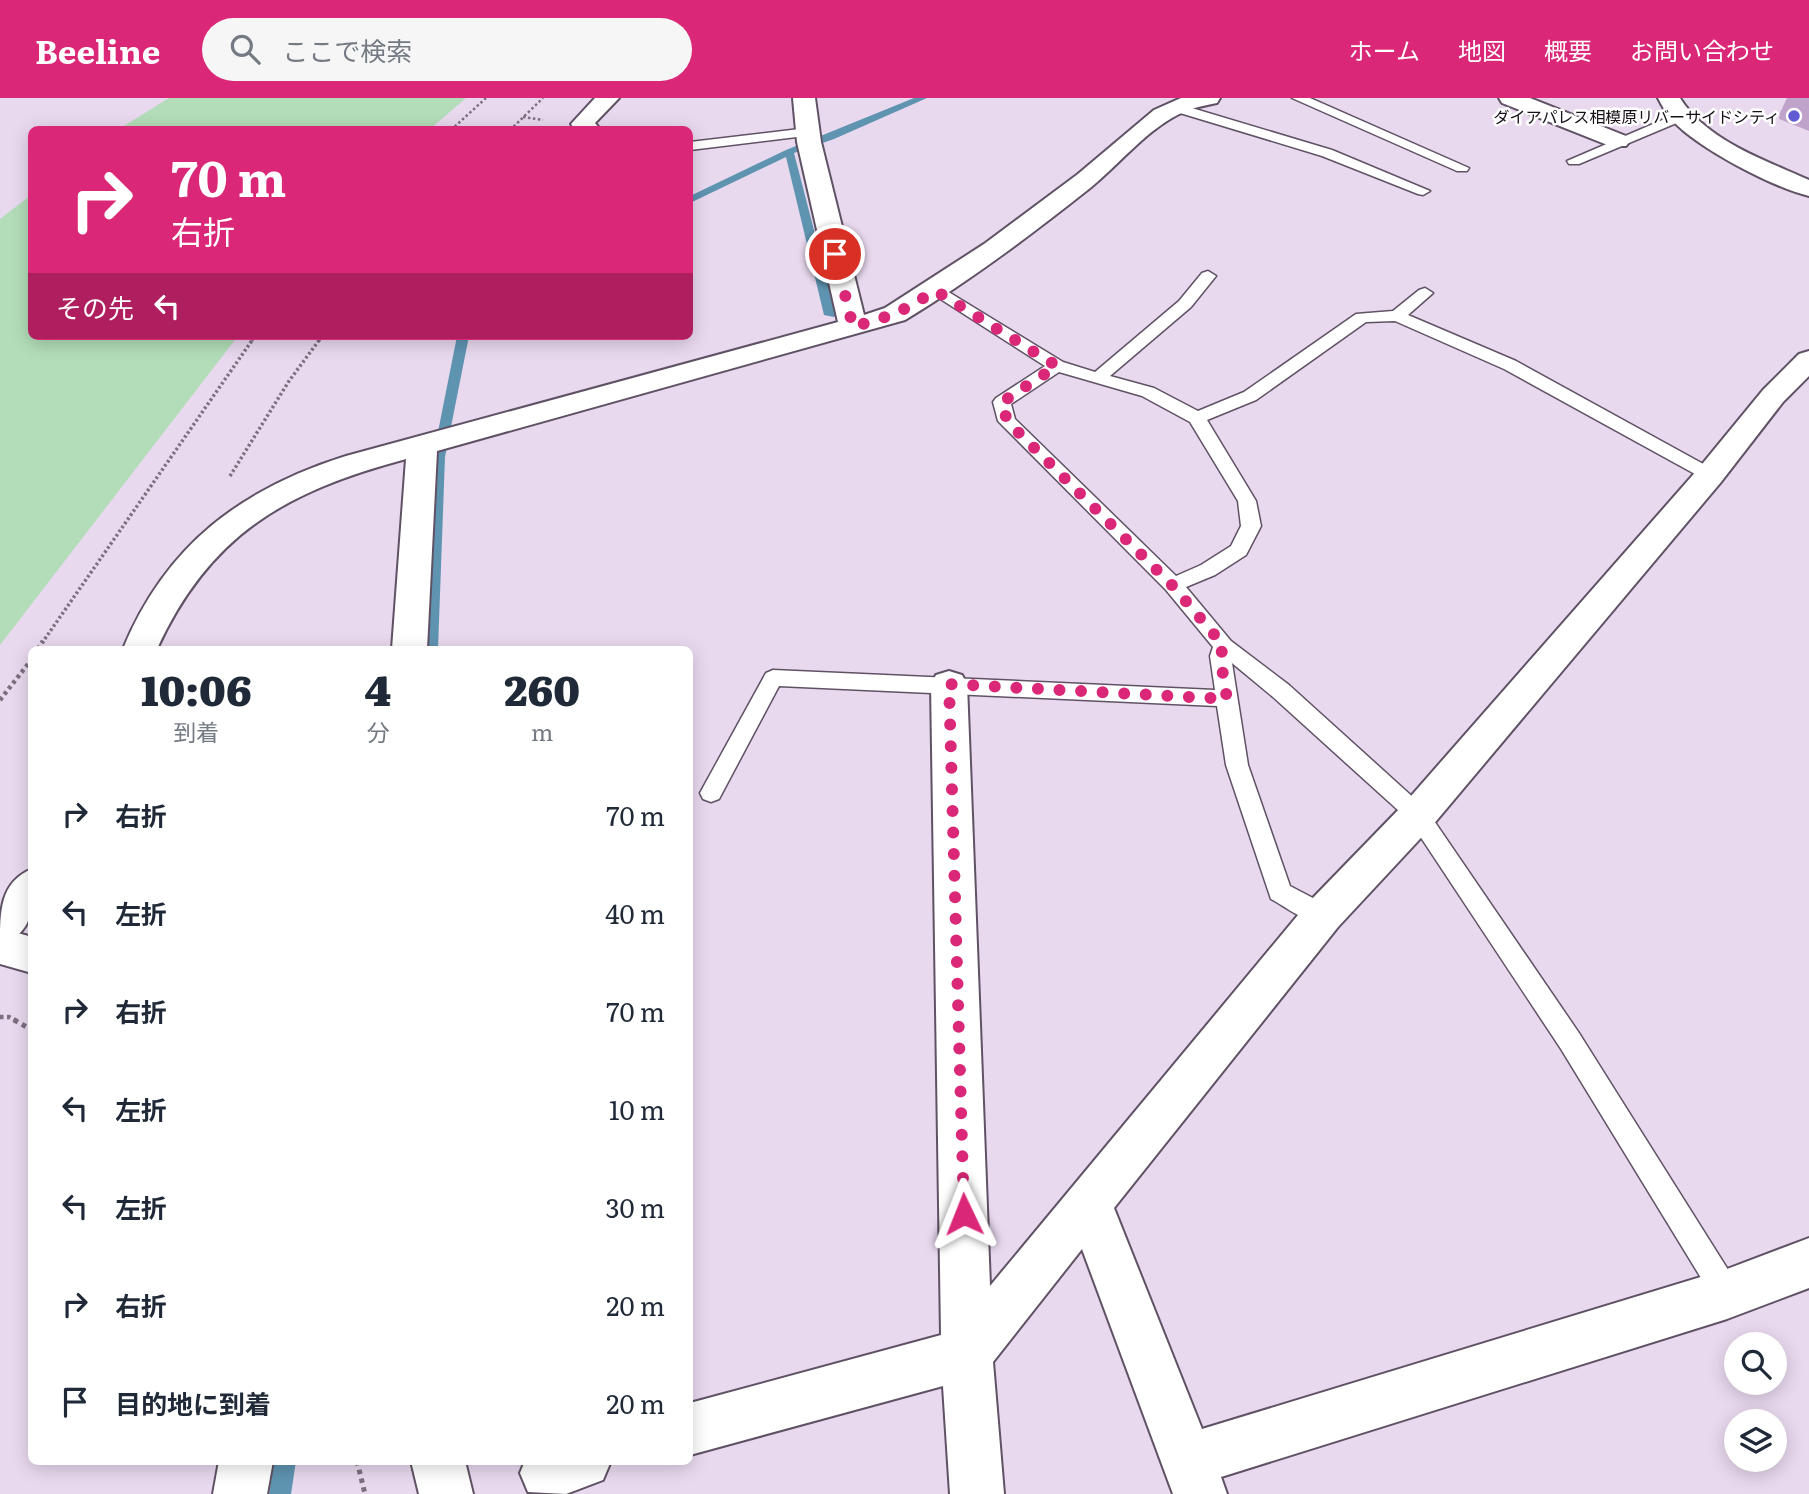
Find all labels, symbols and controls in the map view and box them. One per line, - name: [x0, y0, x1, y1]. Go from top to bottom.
- search box: [202, 18, 692, 81]
- text: Beeline: [35, 25, 160, 74]
- icon: search: [226, 30, 264, 68]
- text: ここで検索: [282, 30, 412, 69]
- text: ホーム: [1349, 32, 1420, 67]
- text: 地図: [1458, 32, 1506, 67]
- text: 概要: [1544, 32, 1592, 67]
- text: お問い合わせ: [1630, 32, 1774, 67]
- place label: ダイアパレス相模原リバーサイドシティ: [1494, 104, 1780, 128]
- marker: ダイアパレス相模原リバーサイドシティ: [1786, 108, 1802, 124]
- text: 70 m: [171, 139, 286, 212]
- icon: right: [56, 154, 147, 245]
- text: 右折: [171, 206, 235, 254]
- pin: [805, 224, 865, 284]
- icon: arrive: [816, 235, 854, 273]
- text: その先: [56, 287, 134, 326]
- icon: left: [148, 287, 186, 325]
- text: 10:06: [141, 657, 252, 719]
- text: 4: [365, 657, 391, 719]
- text: 260: [504, 657, 580, 719]
- text: 到着: [173, 714, 219, 748]
- text: 分: [366, 714, 389, 748]
- text: m: [531, 714, 553, 748]
- icon: right: [56, 795, 94, 833]
- text: 右折: [115, 795, 167, 834]
- text: 70 m: [606, 795, 665, 834]
- icon: left: [56, 893, 94, 931]
- text: 左折: [115, 893, 167, 932]
- text: 40 m: [605, 893, 665, 932]
- icon: right: [56, 991, 94, 1029]
- text: 右折: [115, 991, 167, 1030]
- text: 70 m: [606, 991, 665, 1030]
- icon: left: [56, 1089, 94, 1127]
- text: 左折: [115, 1089, 167, 1128]
- text: 10 m: [609, 1089, 665, 1128]
- position arrow: [927, 1177, 1001, 1251]
- icon: left: [56, 1187, 94, 1225]
- text: 左折: [115, 1187, 167, 1226]
- text: 30 m: [605, 1187, 665, 1226]
- icon: right: [56, 1285, 94, 1323]
- text: 右折: [115, 1285, 167, 1324]
- text: 20 m: [606, 1285, 665, 1324]
- map controls: [1724, 1332, 1787, 1472]
- button: search: [1724, 1332, 1787, 1395]
- icon: arrive: [56, 1383, 94, 1421]
- text: 目的地に到着: [115, 1383, 271, 1422]
- text: 20 m: [606, 1383, 665, 1422]
- button: layers: [1724, 1409, 1787, 1472]

